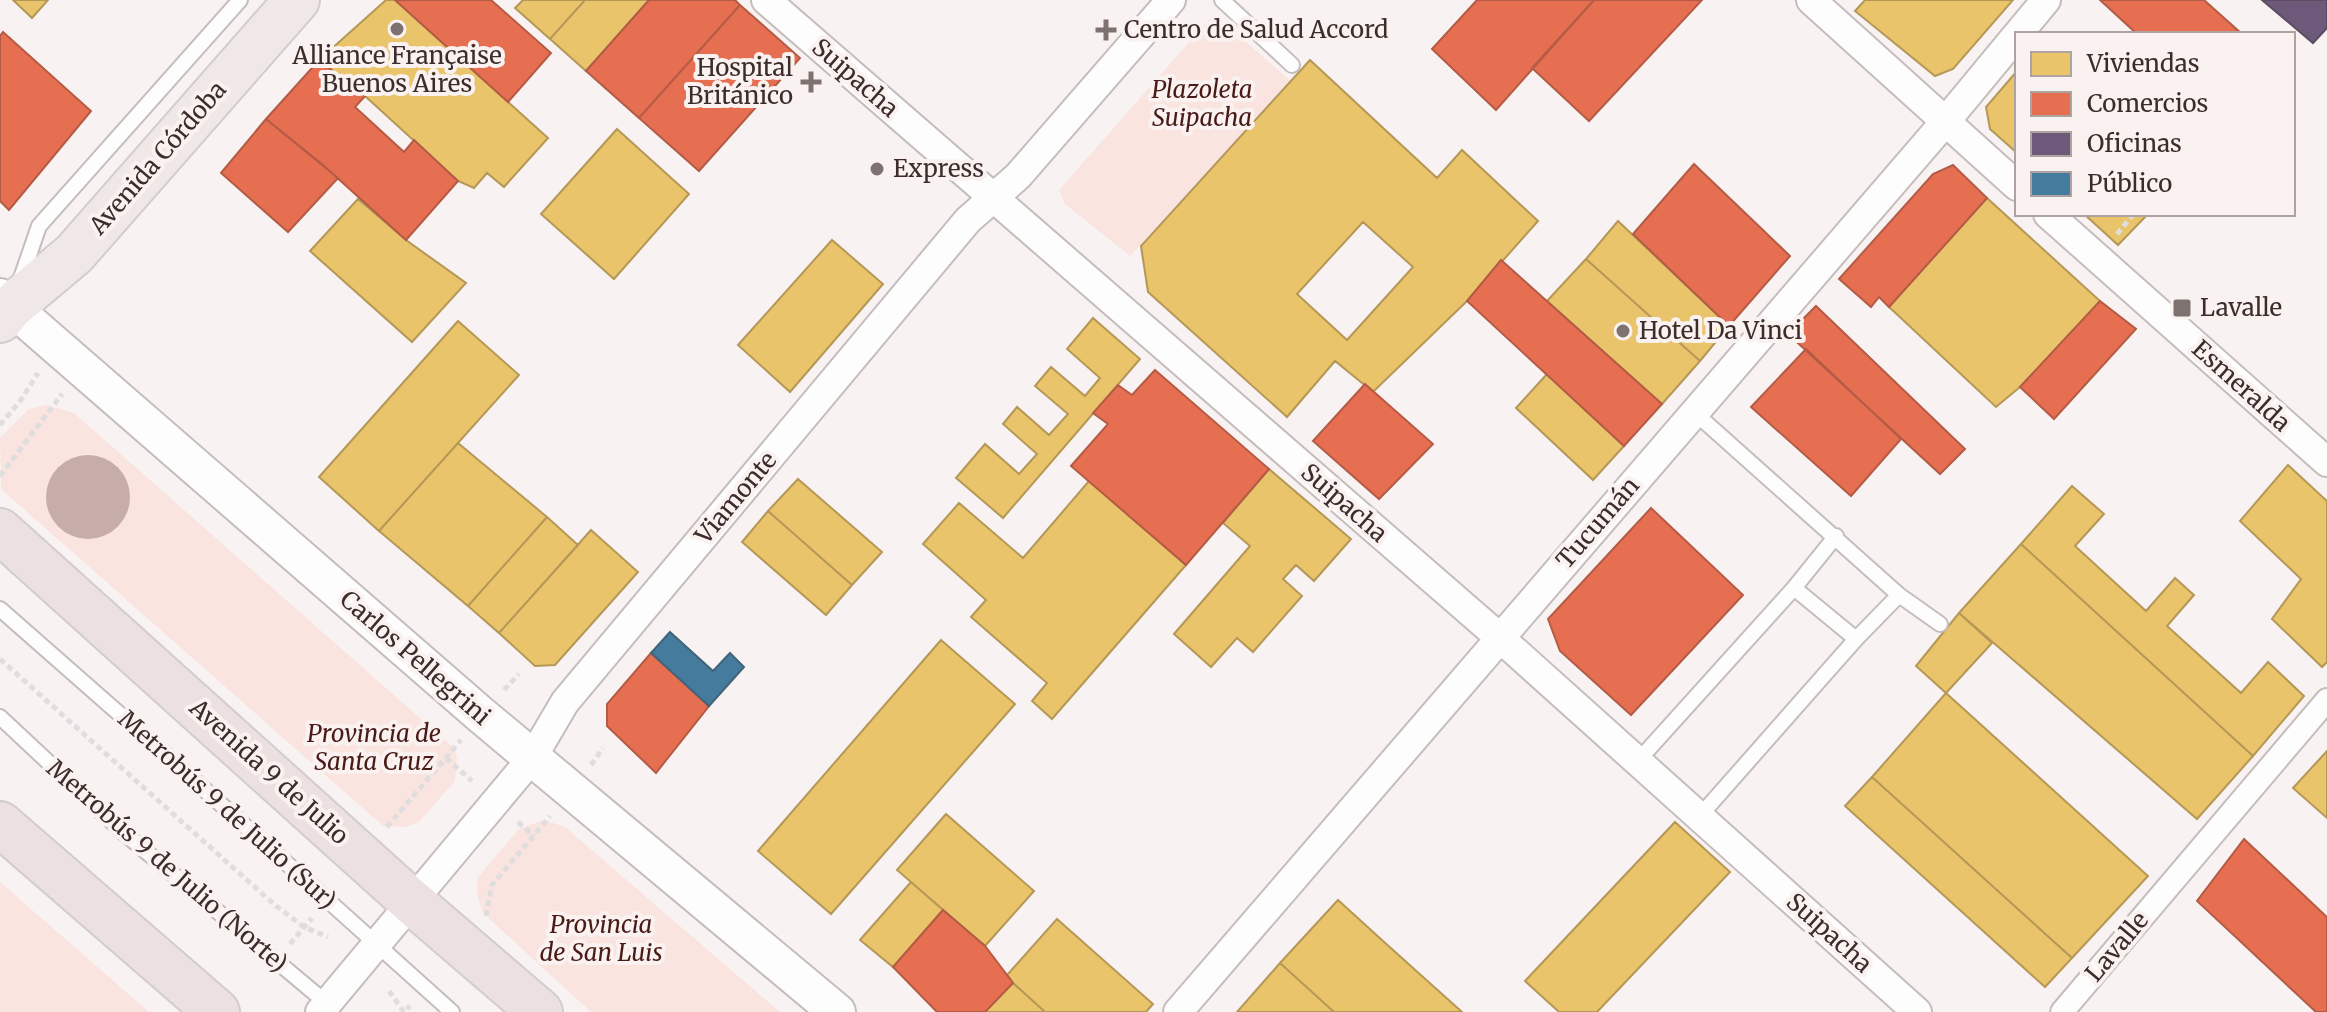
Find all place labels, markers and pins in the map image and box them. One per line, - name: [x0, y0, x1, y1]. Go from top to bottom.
- place label: Centro de Salud Accord: [1124, 14, 1389, 45]
- marker: Centro de Salud Accord: [1095, 19, 1117, 41]
- marker: Alliance Française Buenos Aires: [388, 20, 406, 38]
- place label: Alliance Française Buenos Aires: [291, 40, 502, 99]
- place label: Hospital Británico: [687, 52, 793, 111]
- marker: Hospital Británico: [800, 71, 822, 93]
- place label: Express: [893, 153, 984, 184]
- marker: Express: [868, 160, 886, 178]
- place label: Lavalle: [2200, 292, 2282, 323]
- marker: Lavalle: [2171, 297, 2193, 319]
- place label: Hotel Da Vinci: [1639, 315, 1803, 346]
- marker: Hotel Da Vinci: [1614, 322, 1632, 340]

